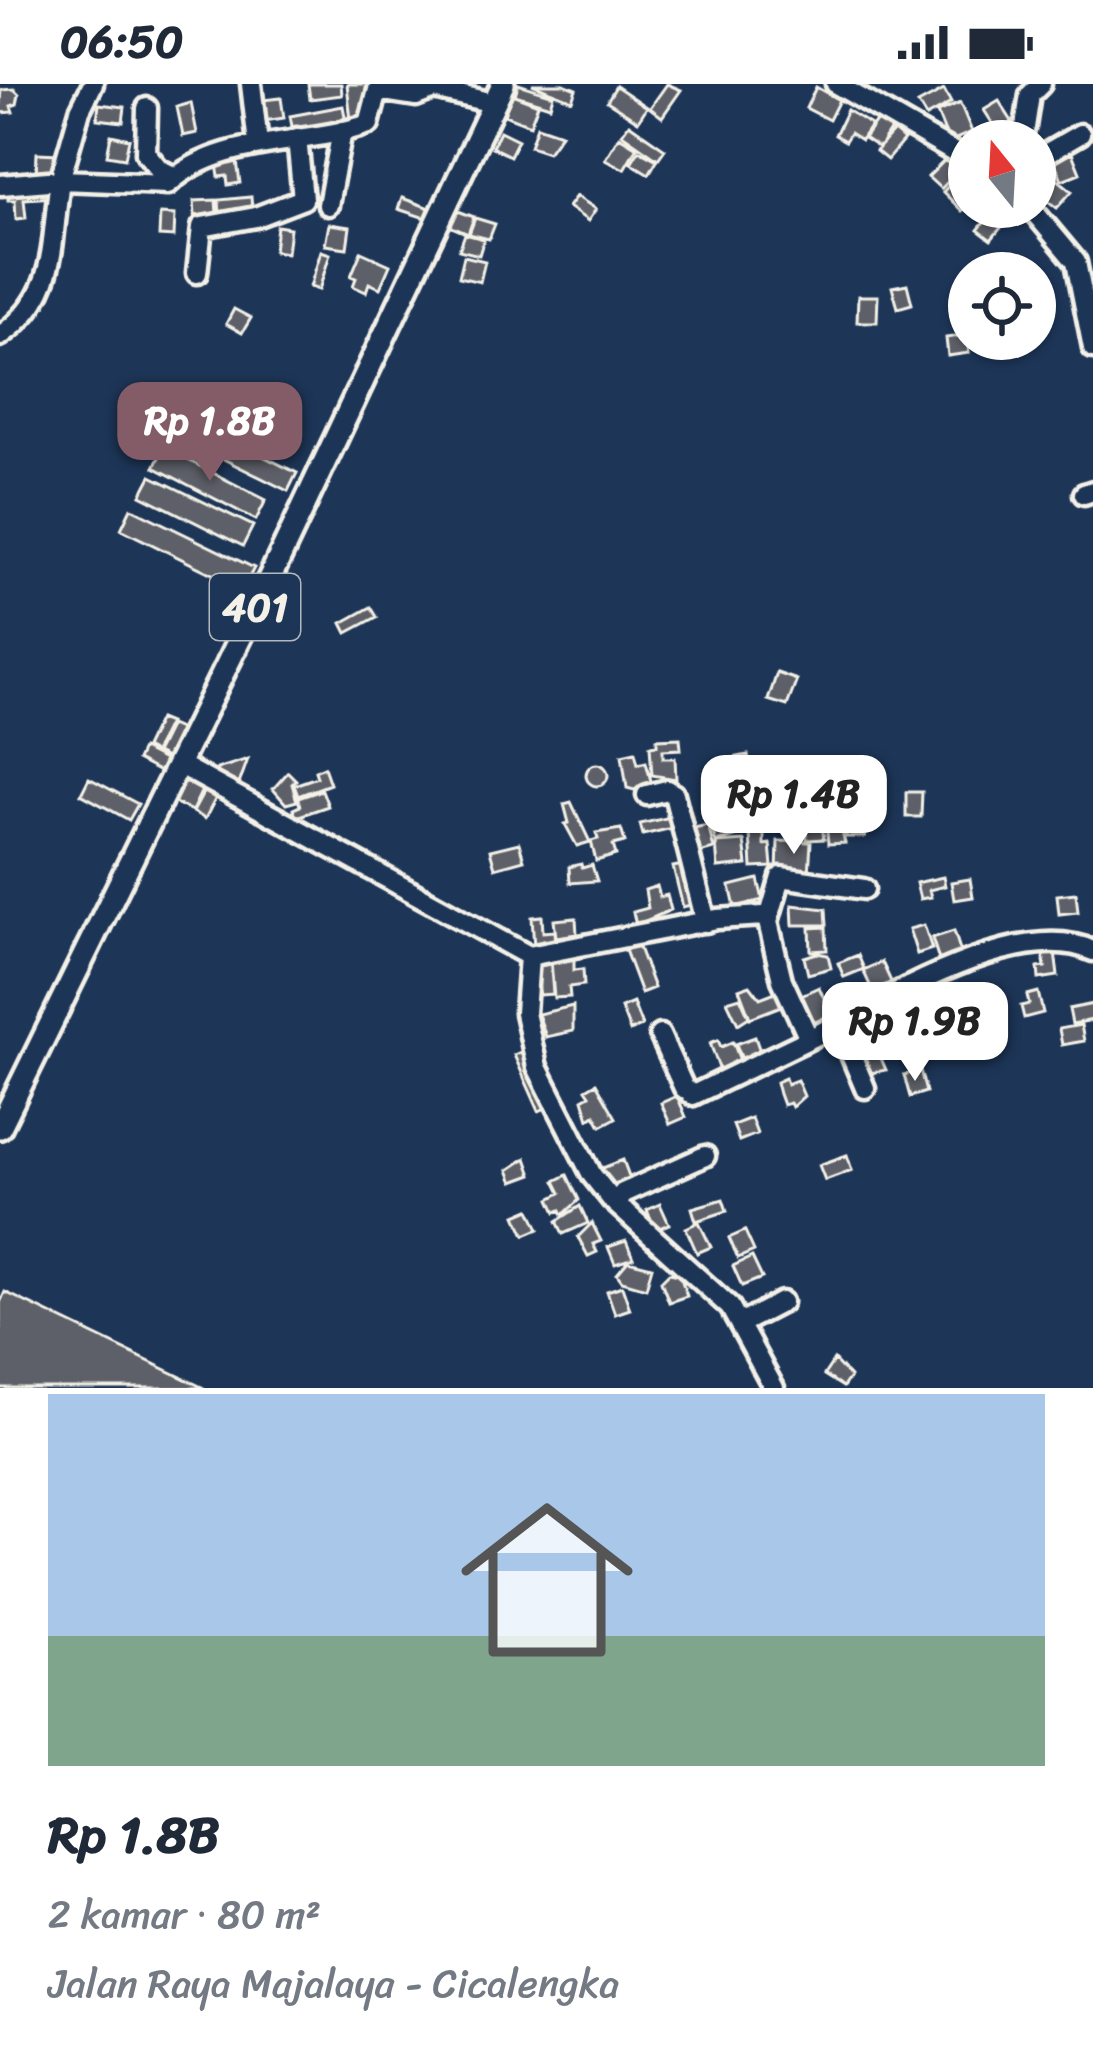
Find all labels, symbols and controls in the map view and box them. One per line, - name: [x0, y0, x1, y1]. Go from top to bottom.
- text: 06:50: [60, 2, 184, 82]
- north arrow: [948, 120, 1056, 228]
- map controls: [948, 120, 1056, 360]
- button: locate: [948, 252, 1056, 360]
- pin: Rp 1.8B: [99, 382, 321, 484]
- text: Rp 1.8B: [144, 386, 276, 455]
- road number: 401: [210, 574, 300, 640]
- pin: Rp 1.4B: [683, 755, 905, 857]
- text: Rp 1.4B: [728, 759, 860, 828]
- pin: Rp 1.9B: [804, 982, 1026, 1084]
- text: Rp 1.9B: [849, 986, 981, 1055]
- icon: home: [439, 1472, 655, 1688]
- text: Rp 1.8B: [48, 1790, 220, 1880]
- text: 2 kamar · 80 m²: [48, 1880, 321, 1949]
- text: Jalan Raya Majalaya - Cicalengka: [48, 1949, 619, 2018]

